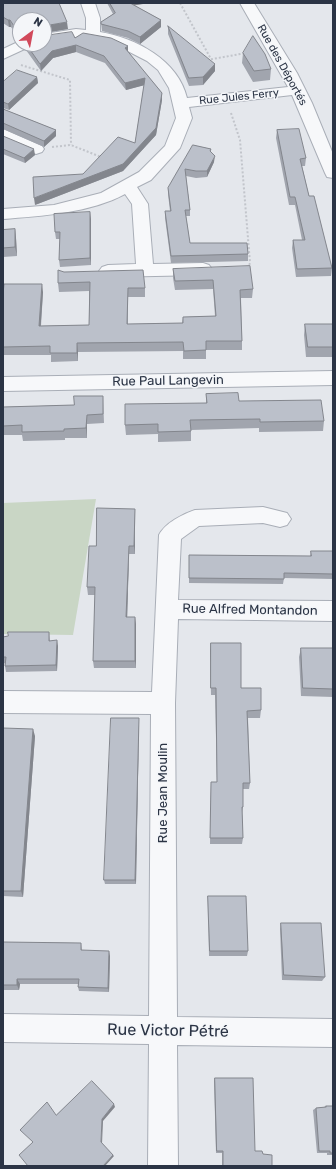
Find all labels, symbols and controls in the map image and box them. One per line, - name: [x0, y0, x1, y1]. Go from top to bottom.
- north arrow: [12, 12, 52, 52]
- text: N: [31, 15, 45, 30]
- street label: Rue des Déportés: [254, 22, 310, 108]
- street label: Rue Jules Ferry: [198, 86, 280, 108]
- street label: Rue Paul Langevin: [112, 372, 224, 390]
- street label: Rue Alfred Montandon: [182, 601, 318, 619]
- street label: Rue Jean Moulin: [155, 743, 171, 843]
- street label: Rue Victor Pétré: [107, 1020, 229, 1042]

